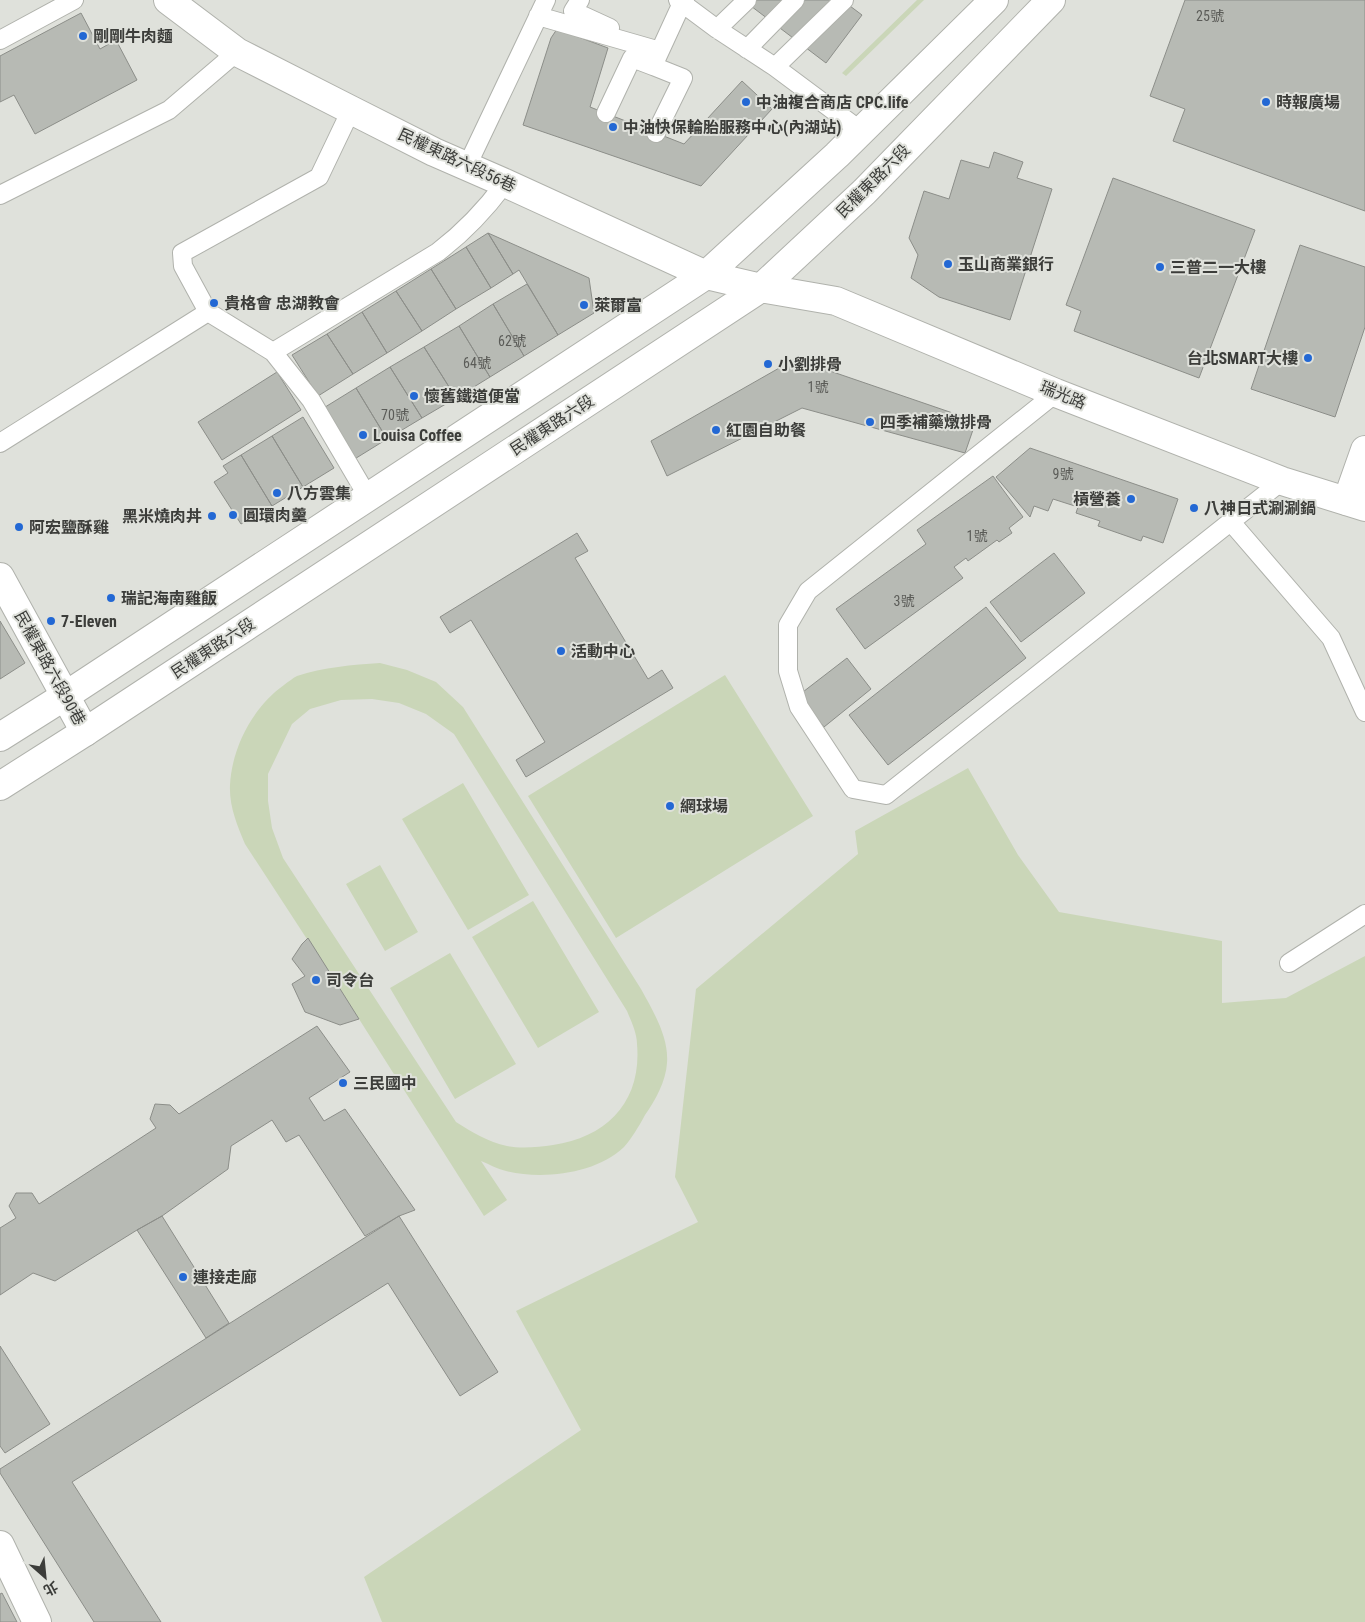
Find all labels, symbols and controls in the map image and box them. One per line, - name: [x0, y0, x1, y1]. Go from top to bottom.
- house number: 25號: [1196, 8, 1224, 24]
- place label: 剛剛牛肉麵: [93, 27, 173, 46]
- marker: 剛剛牛肉麵: [77, 30, 89, 42]
- place label: 中油複合商店 CPC.life: [756, 93, 909, 112]
- place label: 時報廣場: [1276, 93, 1340, 112]
- marker: 中油複合商店 CPC.life: [740, 96, 752, 108]
- marker: 時報廣場: [1260, 96, 1272, 108]
- place label: 中油快保輪胎服務中心(內湖站): [623, 118, 841, 137]
- marker: 中油快保輪胎服務中心(內湖站): [607, 121, 619, 133]
- street label: 民權東路六段56巷: [395, 124, 519, 196]
- street label: 民權東路六段: [832, 140, 914, 222]
- place label: 玉山商業銀行: [958, 255, 1054, 274]
- marker: 玉山商業銀行: [942, 258, 954, 270]
- place label: 三普二一大樓: [1170, 258, 1266, 277]
- marker: 三普二一大樓: [1154, 261, 1166, 273]
- place label: 貴格會 忠湖教會: [224, 294, 340, 313]
- place label: 萊爾富: [594, 296, 642, 315]
- marker: 貴格會 忠湖教會: [208, 297, 220, 309]
- marker: 萊爾富: [578, 299, 590, 311]
- house number: 62號: [498, 333, 526, 349]
- place label: 台北SMART大樓: [1186, 349, 1298, 368]
- marker: 台北SMART大樓: [1302, 352, 1314, 364]
- house number: 64號: [463, 355, 491, 371]
- place label: 小劉排骨: [778, 355, 842, 374]
- marker: 小劉排骨: [762, 358, 774, 370]
- street label: 瑞光路: [1037, 377, 1089, 413]
- house number: 1號: [808, 379, 828, 395]
- place label: 懷舊鐵道便當: [424, 387, 520, 406]
- marker: 懷舊鐵道便當: [408, 390, 420, 402]
- street label: 民權東路六段: [507, 391, 597, 459]
- house number: 70號: [381, 407, 409, 423]
- place label: 四季補藥燉排骨: [880, 413, 992, 432]
- marker: 四季補藥燉排骨: [864, 416, 876, 428]
- place label: 紅園自助餐: [726, 421, 806, 440]
- marker: 紅園自助餐: [710, 424, 722, 436]
- place label: Louisa Coffee: [373, 426, 462, 445]
- marker: Louisa Coffee: [357, 429, 369, 441]
- house number: 9號: [1053, 466, 1073, 482]
- place label: 八方雲集: [287, 484, 351, 503]
- marker: 八方雲集: [271, 487, 283, 499]
- place label: 槓營養: [1073, 490, 1121, 509]
- marker: 槓營養: [1125, 493, 1137, 505]
- place label: 八神日式涮涮鍋: [1204, 499, 1316, 518]
- marker: 八神日式涮涮鍋: [1188, 502, 1200, 514]
- place label: 圓環肉羹: [243, 506, 307, 525]
- place label: 黑米燒肉丼: [122, 507, 202, 526]
- marker: 圓環肉羹: [227, 509, 239, 521]
- marker: 黑米燒肉丼: [206, 510, 218, 522]
- place label: 阿宏鹽酥雞: [29, 518, 109, 537]
- marker: 阿宏鹽酥雞: [13, 521, 25, 533]
- house number: 1號: [967, 528, 987, 544]
- place label: 瑞記海南雞飯: [121, 589, 217, 608]
- marker: 瑞記海南雞飯: [105, 592, 117, 604]
- house number: 3號: [894, 593, 914, 609]
- street label: 民權東路六段90巷: [11, 608, 89, 728]
- place label: 7-Eleven: [61, 612, 117, 631]
- street label: 民權東路六段: [168, 614, 258, 682]
- marker: 7-Eleven: [45, 615, 57, 627]
- place label: 活動中心: [571, 642, 635, 661]
- marker: 活動中心: [555, 645, 567, 657]
- place label: 網球場: [680, 797, 728, 816]
- marker: 網球場: [664, 800, 676, 812]
- place label: 司令台: [326, 971, 374, 990]
- marker: 司令台: [310, 974, 322, 986]
- place label: 三民國中: [353, 1074, 417, 1093]
- marker: 三民國中: [337, 1077, 349, 1089]
- place label: 連接走廊: [193, 1268, 257, 1287]
- marker: 連接走廊: [177, 1271, 189, 1283]
- north arrow: [20, 1552, 70, 1602]
- text: 北: [41, 1578, 61, 1599]

